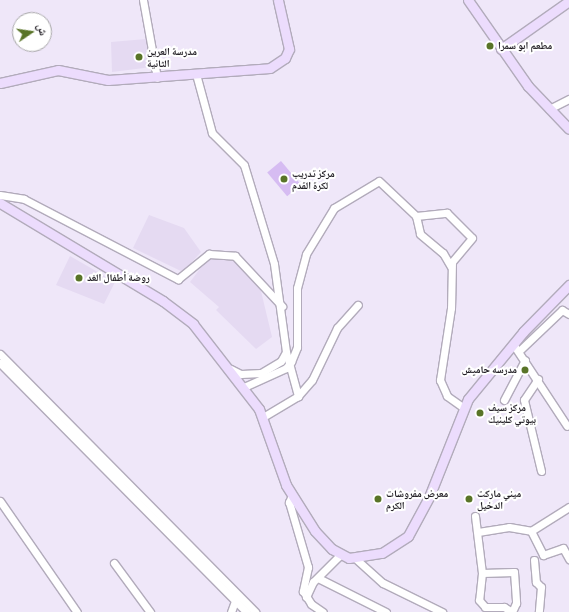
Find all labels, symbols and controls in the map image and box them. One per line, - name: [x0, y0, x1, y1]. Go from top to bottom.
- north arrow: [12, 12, 52, 52]
- text: ش: [35, 22, 51, 37]
- place label: مطعم ابو سمرا: [498, 40, 552, 52]
- marker: مطعم ابو سمرا: [485, 41, 495, 51]
- place label: مدرسة العرين الثانية: [147, 45, 197, 68]
- marker: مدرسة العرين الثانية: [134, 52, 144, 62]
- place label: مركز تدريب لكرة القدم: [292, 167, 335, 190]
- marker: مركز تدريب لكرة القدم: [279, 174, 289, 184]
- place label: روضة أطفال الغد: [87, 272, 150, 284]
- marker: روضة أطفال الغد: [74, 273, 84, 283]
- place label: مدرسه حاميش: [462, 364, 517, 376]
- marker: مدرسه حاميش: [520, 365, 530, 375]
- place label: مركز سيف بيوتي كلينيك: [488, 401, 536, 424]
- marker: مركز سيف بيوتي كلينيك: [475, 408, 485, 418]
- place label: معرض مفروشات الكرم: [386, 487, 448, 510]
- place label: ميني ماركت الدخيل: [477, 487, 521, 510]
- marker: معرض مفروشات الكرم: [373, 494, 383, 504]
- marker: ميني ماركت الدخيل: [464, 494, 474, 504]

